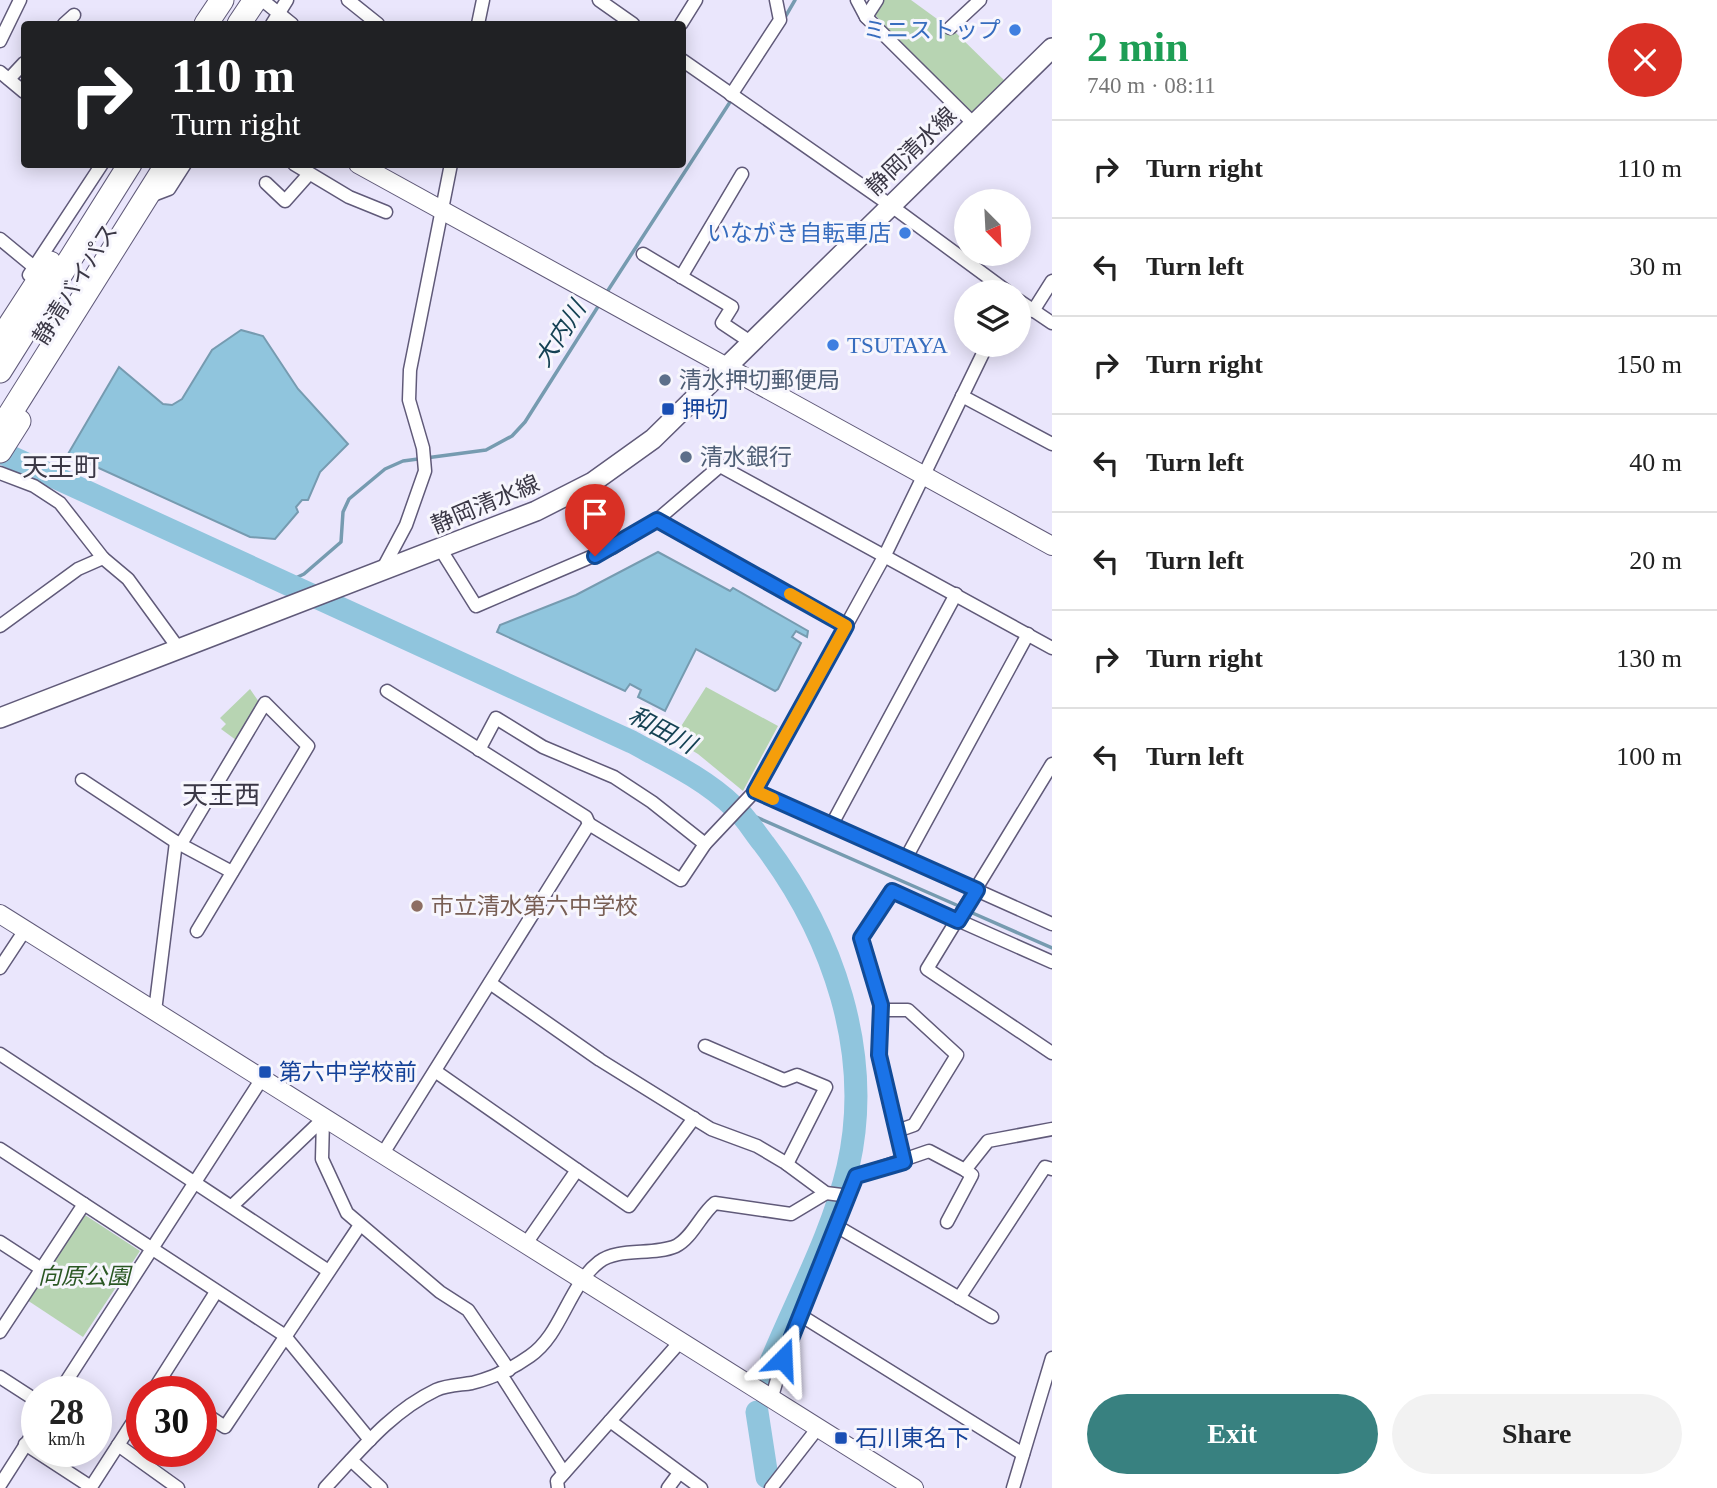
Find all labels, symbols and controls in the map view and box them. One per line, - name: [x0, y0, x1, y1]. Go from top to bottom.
- place label: ミニストップ: [863, 18, 1001, 43]
- marker: ミニストップ: [1007, 22, 1023, 38]
- button: close: [1608, 23, 1682, 97]
- text: 2 min: [1087, 24, 1189, 70]
- text: 110 m: [171, 48, 295, 103]
- icon: right: [56, 49, 147, 140]
- text: 740 m · 08:11: [1087, 73, 1216, 98]
- street label: 静岡清水線: [861, 102, 961, 200]
- text: Turn right: [171, 106, 301, 142]
- icon: right: [1087, 150, 1125, 188]
- text: Turn right: [1146, 154, 1263, 183]
- text: 110 m: [1617, 154, 1682, 183]
- north arrow: [954, 189, 1031, 266]
- map controls: [954, 189, 1031, 357]
- street label: 静清バイパス: [28, 219, 122, 349]
- place label: いながき自転車店: [707, 221, 891, 246]
- marker: いながき自転車店: [897, 225, 913, 241]
- icon: left: [1087, 248, 1125, 286]
- text: Turn left: [1146, 252, 1244, 281]
- text: 30 m: [1629, 252, 1682, 281]
- button: layers: [954, 280, 1031, 357]
- water label: 大内川: [529, 294, 592, 371]
- place label: TSUTAYA: [847, 333, 948, 358]
- marker: TSUTAYA: [825, 337, 841, 353]
- icon: right: [1087, 346, 1125, 384]
- text: Turn right: [1146, 350, 1263, 379]
- text: 150 m: [1616, 350, 1682, 379]
- place label: 清水押切郵便局: [679, 368, 840, 393]
- marker: 清水押切郵便局: [657, 372, 673, 388]
- place label: 押切: [682, 397, 728, 422]
- marker: 押切: [660, 401, 676, 417]
- icon: left: [1087, 444, 1125, 482]
- place label: 清水銀行: [700, 445, 792, 470]
- text: Turn left: [1146, 448, 1244, 477]
- text: 40 m: [1629, 448, 1682, 477]
- marker: 清水銀行: [678, 449, 694, 465]
- district label: 天王町: [22, 453, 100, 482]
- street label: 静岡清水線: [427, 470, 543, 538]
- pin: [565, 484, 625, 556]
- icon: arrive: [576, 495, 614, 533]
- icon: left: [1087, 542, 1125, 580]
- text: Turn left: [1146, 546, 1244, 575]
- text: 20 m: [1629, 546, 1682, 575]
- icon: right: [1087, 640, 1125, 678]
- text: Turn right: [1146, 644, 1263, 673]
- text: 130 m: [1616, 644, 1682, 673]
- water label: 和田川: [624, 702, 703, 760]
- icon: left: [1087, 738, 1125, 776]
- text: Turn left: [1146, 742, 1244, 771]
- text: 100 m: [1616, 742, 1682, 771]
- district label: 天王西: [182, 781, 260, 810]
- place label: 市立清水第六中学校: [431, 894, 638, 919]
- marker: 市立清水第六中学校: [409, 898, 425, 914]
- place label: 第六中学校前: [279, 1060, 417, 1085]
- marker: 第六中学校前: [257, 1064, 273, 1080]
- park label: 向原公園: [38, 1264, 133, 1289]
- position arrow: [746, 1322, 820, 1396]
- speed limit sign: 30: [126, 1376, 217, 1467]
- text: 28: [49, 1393, 84, 1432]
- button: Exit: [1087, 1394, 1378, 1474]
- button: Share: [1392, 1394, 1682, 1474]
- place label: 石川東名下: [855, 1426, 970, 1451]
- text: km/h: [48, 1429, 85, 1449]
- marker: 石川東名下: [833, 1430, 849, 1446]

